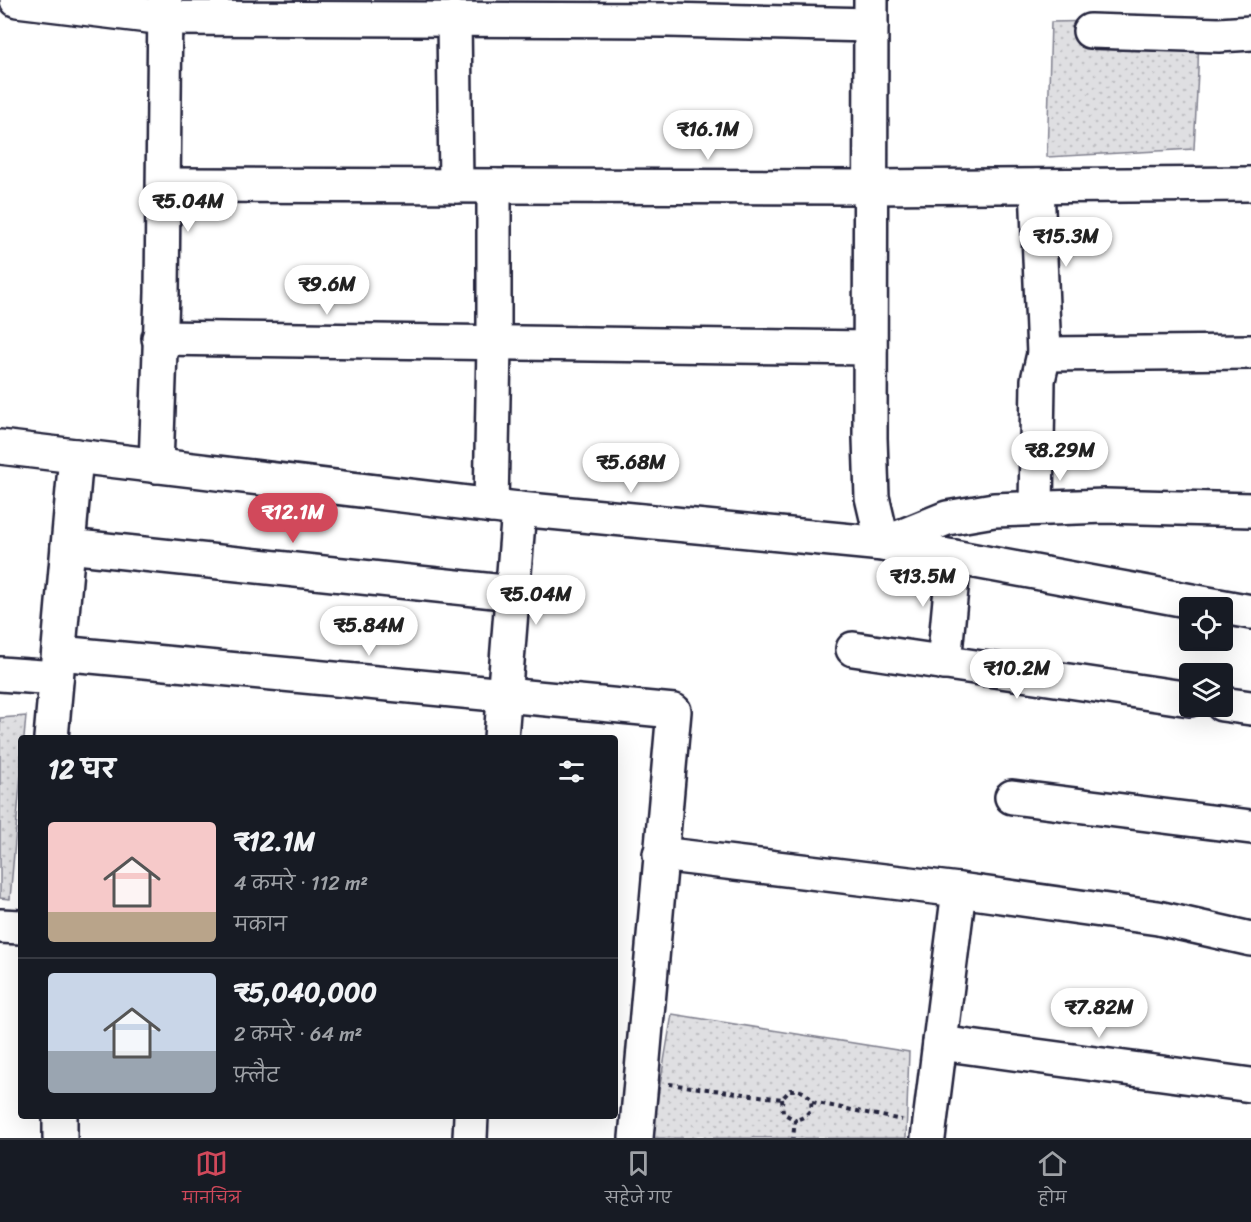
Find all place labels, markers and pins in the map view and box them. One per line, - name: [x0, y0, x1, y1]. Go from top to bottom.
- pin: ₹16.1M: [659, 110, 757, 161]
- pin: ₹5.04M: [139, 182, 237, 233]
- pin: ₹15.3M: [1017, 217, 1115, 268]
- pin: ₹9.6M: [285, 265, 369, 316]
- pin: ₹8.29M: [1011, 431, 1109, 482]
- pin: ₹5.68M: [582, 443, 680, 494]
- pin: ₹12.1M: [244, 493, 342, 544]
- pin: ₹13.5M: [874, 557, 972, 608]
- pin: ₹5.04M: [487, 575, 585, 626]
- pin: ₹5.84M: [320, 606, 418, 657]
- pin: ₹10.2M: [968, 649, 1066, 700]
- pin: ₹7.82M: [1050, 988, 1148, 1039]

